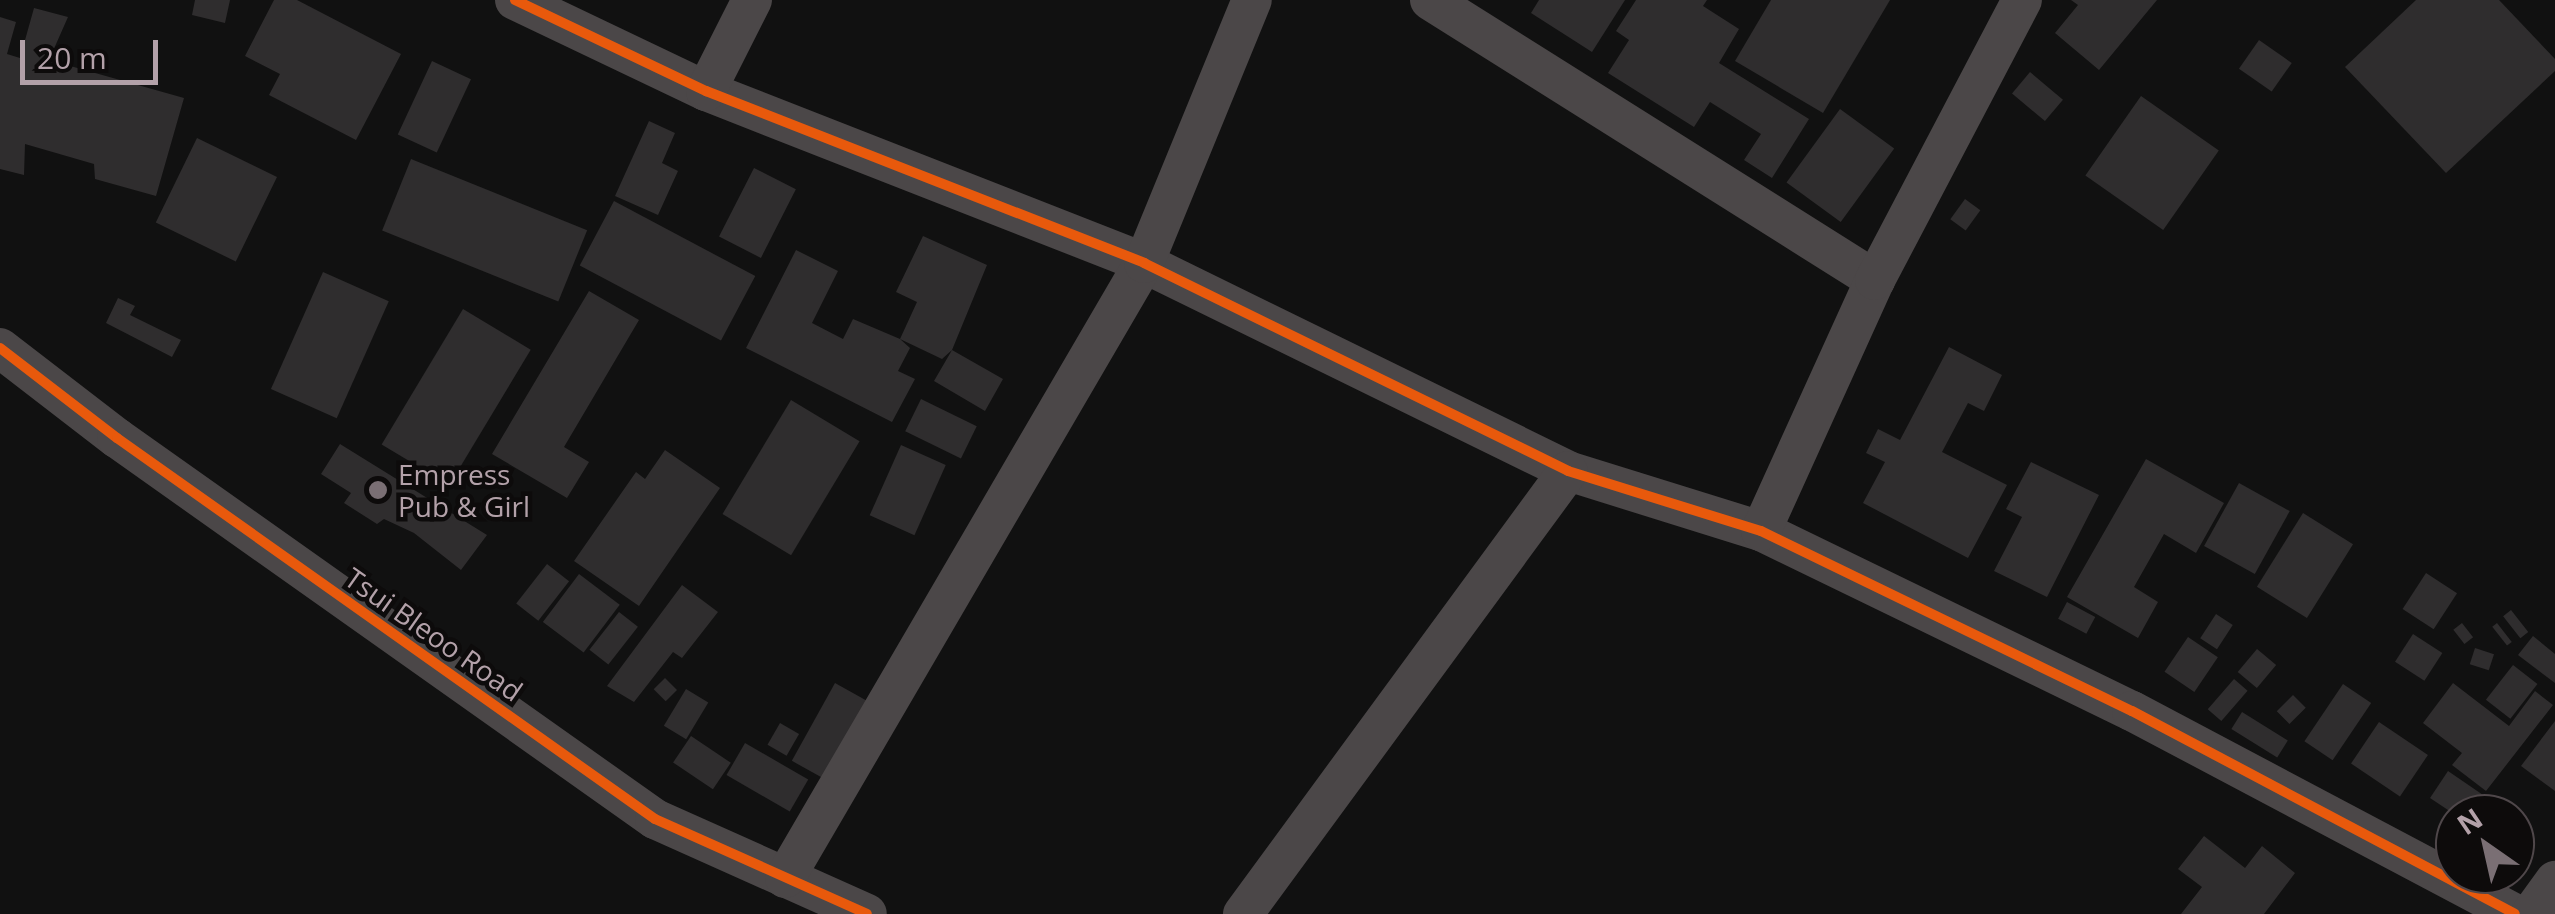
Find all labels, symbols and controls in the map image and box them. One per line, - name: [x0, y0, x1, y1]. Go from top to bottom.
- scale bar: [25, 20, 162, 82]
- text: 20 m: [37, 37, 107, 78]
- place label: Empress Pub & Girl: [398, 457, 530, 523]
- marker: Empress Pub & Girl: [367, 479, 389, 501]
- street label: Tsui Bleoo Road: [339, 560, 529, 708]
- north arrow: [2435, 794, 2535, 894]
- text: N: [2449, 799, 2489, 843]

